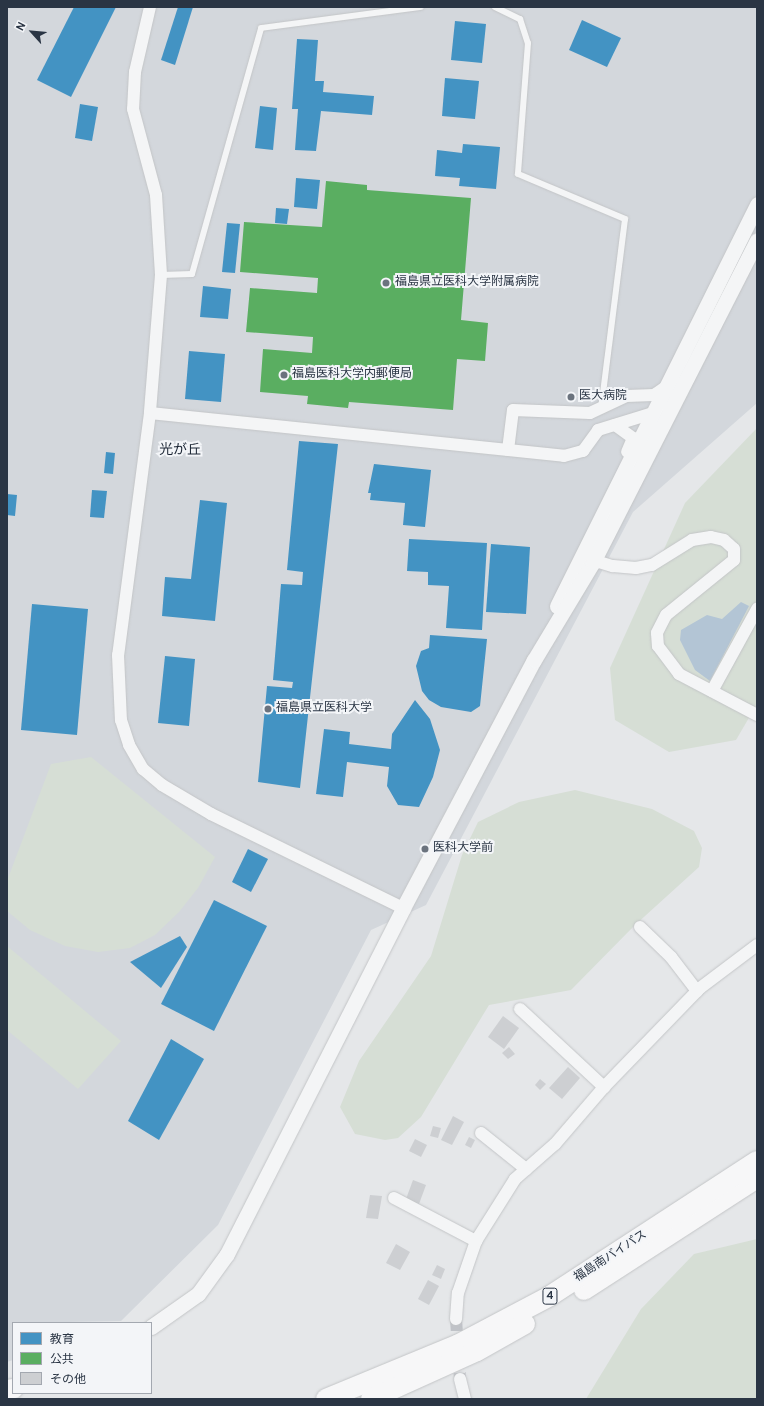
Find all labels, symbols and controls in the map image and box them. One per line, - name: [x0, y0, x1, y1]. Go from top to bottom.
- north arrow: [12, 12, 52, 52]
- text: N: [13, 20, 29, 33]
- place label: 福島県立医科大学附属病院: [395, 276, 539, 290]
- marker: 福島県立医科大学附属病院: [380, 277, 392, 289]
- place label: 福島医科大学内郵便局: [292, 368, 412, 382]
- marker: 福島医科大学内郵便局: [279, 370, 289, 380]
- place label: 医大病院: [579, 390, 627, 404]
- marker: 医大病院: [566, 392, 576, 402]
- district label: 光が丘: [159, 443, 201, 459]
- place label: 福島県立医科大学: [276, 702, 372, 716]
- marker: 福島県立医科大学: [263, 704, 273, 714]
- place label: 医科大学前: [433, 842, 493, 856]
- marker: 医科大学前: [420, 844, 430, 854]
- street label: 福島南バイパス: [572, 1228, 650, 1286]
- road number: 4: [542, 1287, 558, 1305]
- legend: [12, 1322, 152, 1394]
- text: 教育: [50, 1332, 74, 1348]
- text: 公共: [50, 1352, 74, 1368]
- text: その他: [50, 1372, 86, 1388]

